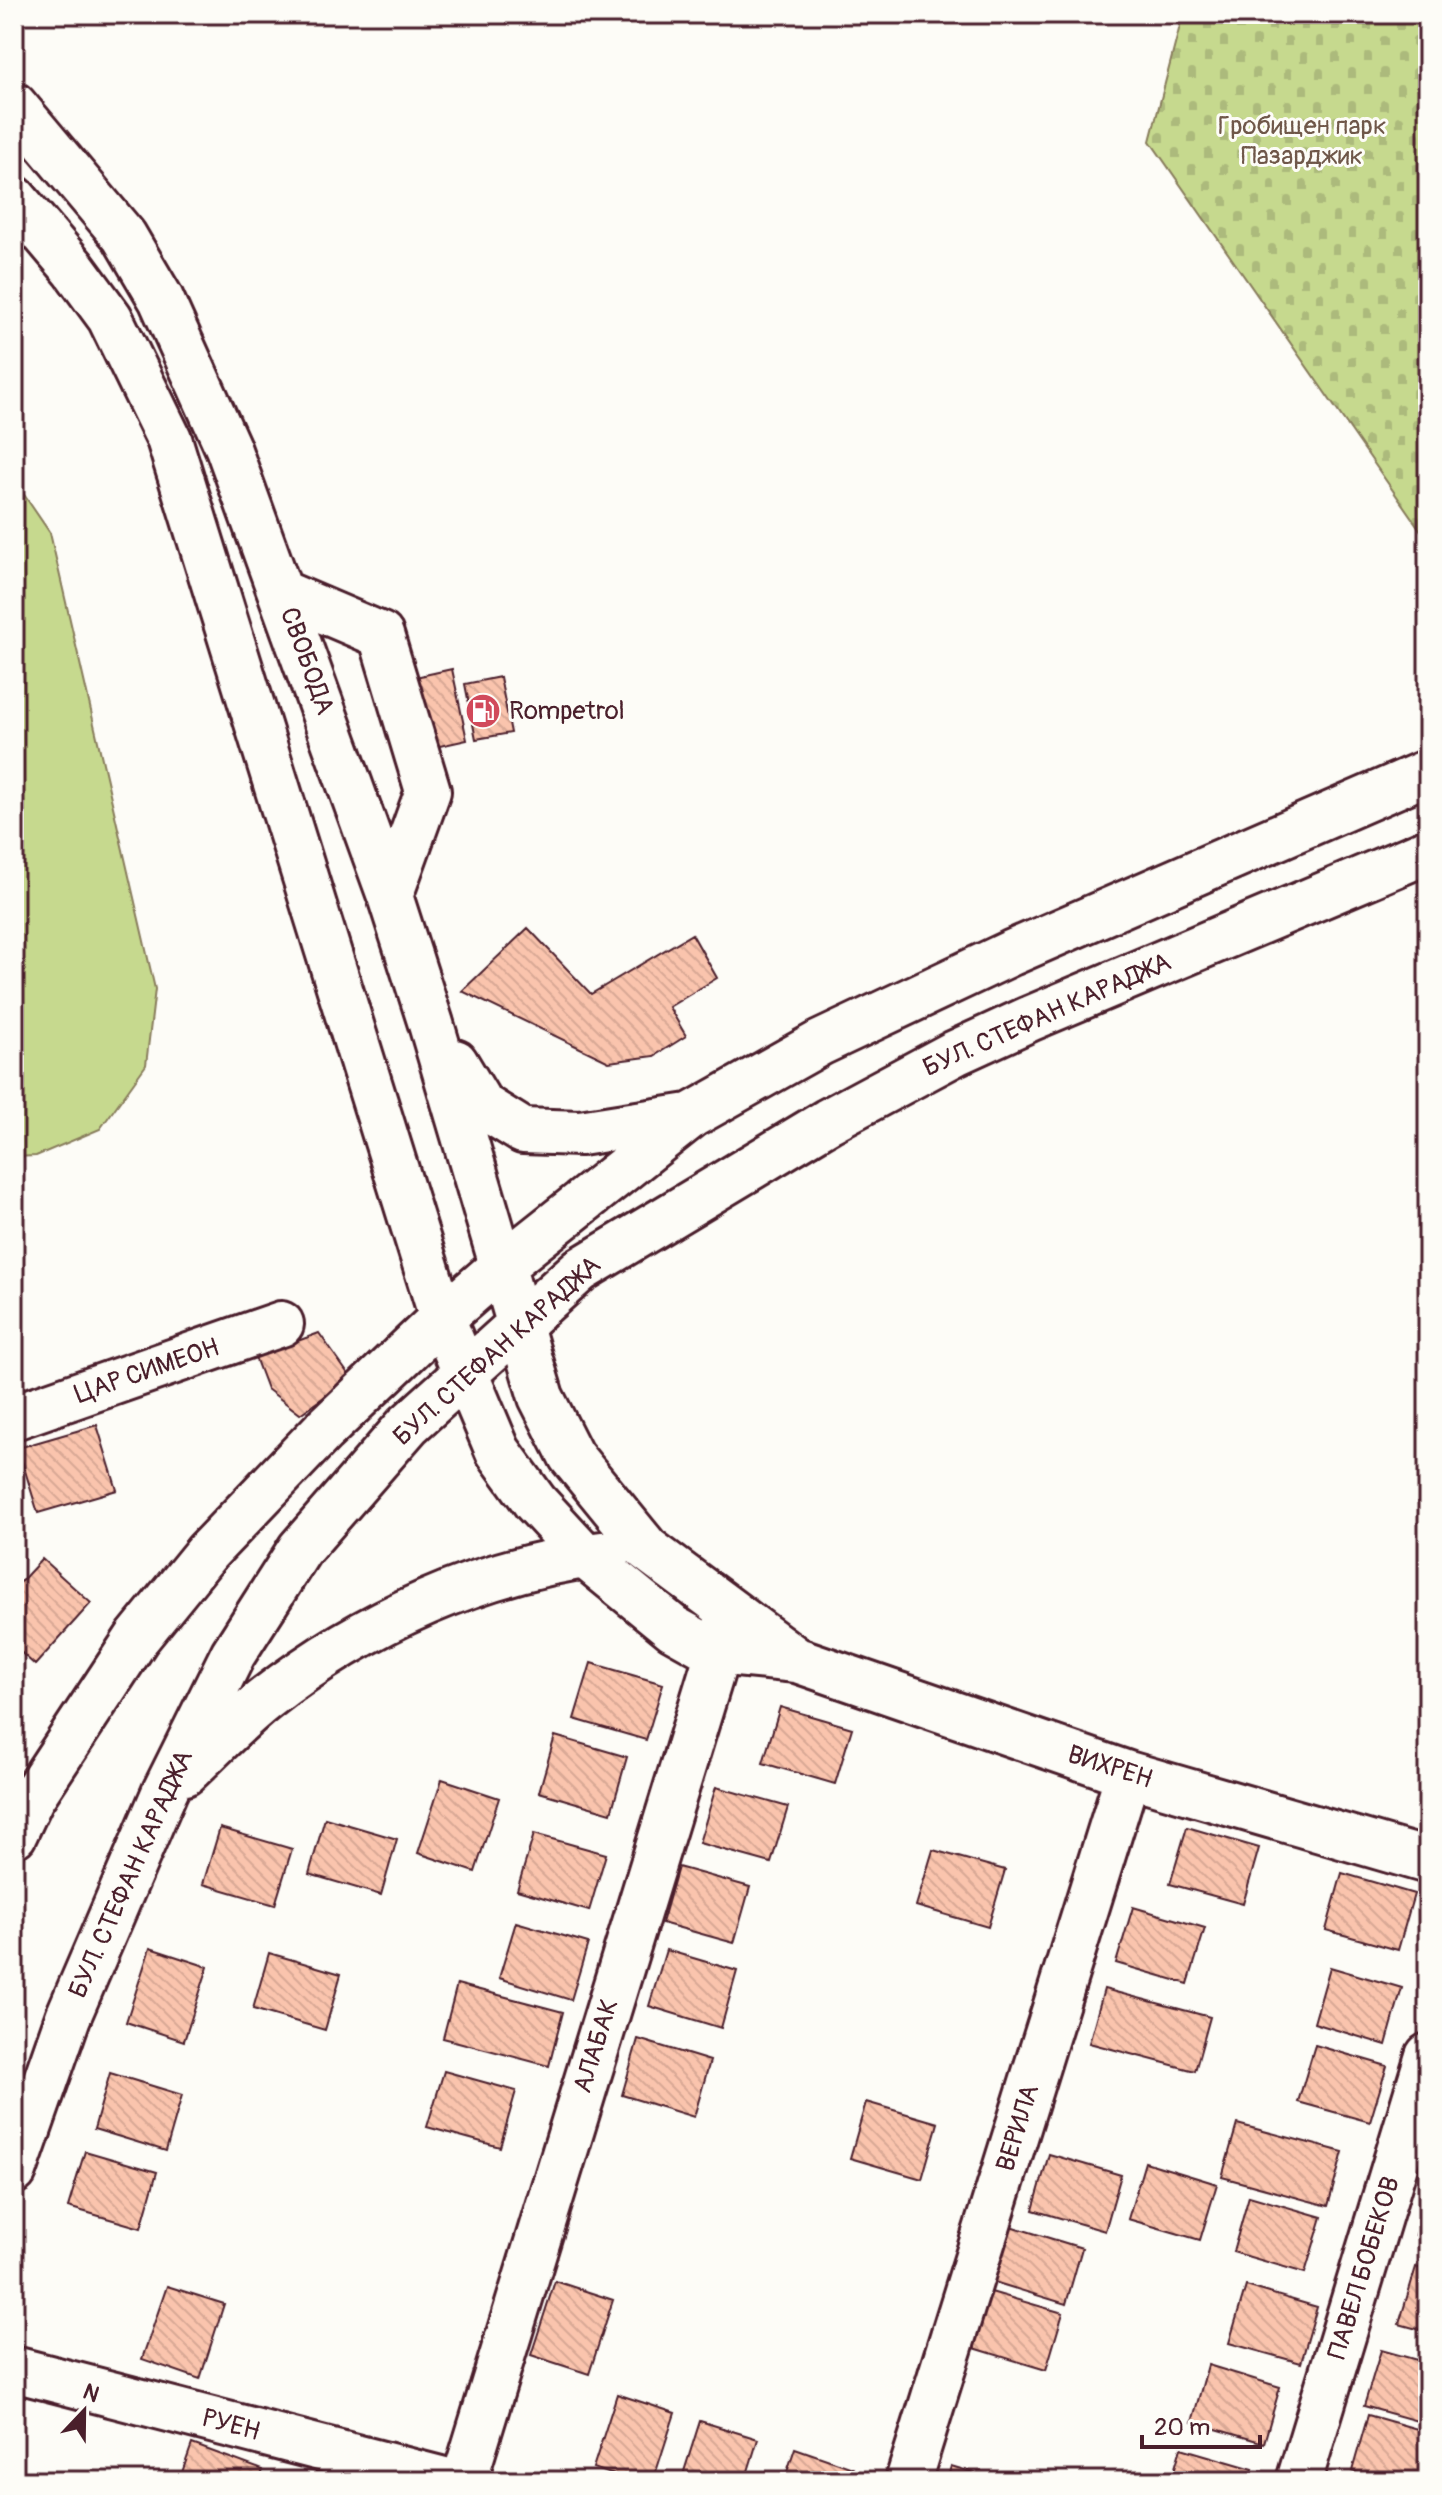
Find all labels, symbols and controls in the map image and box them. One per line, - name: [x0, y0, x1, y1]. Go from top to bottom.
- park label: Гробищен парк Пазарджик: [1218, 110, 1386, 172]
- street label: СВОБОДА: [273, 603, 341, 719]
- fuel station icon: Rompetrol: [464, 692, 502, 730]
- place label: Rompetrol: [509, 695, 625, 727]
- street label: БУЛ. СТЕФАН КАРАДЖА: [918, 946, 1176, 1084]
- street label: БУЛ. СТЕФАН КАРАДЖА: [387, 1249, 607, 1453]
- street label: ЦАР СИМЕОН: [71, 1331, 223, 1411]
- street label: ВИХРЕН: [1064, 1738, 1156, 1796]
- street label: БУЛ. СТЕФАН КАРАДЖА: [62, 1745, 200, 2003]
- street label: АЛАБАК: [567, 1995, 625, 2097]
- street label: ВЕРИЛА: [990, 2081, 1046, 2175]
- street label: ПАВЕЛ БОБЕКОВ: [1321, 2173, 1407, 2363]
- north arrow: [44, 2371, 124, 2451]
- text: N: [79, 2378, 103, 2409]
- scale bar: [1142, 2399, 1260, 2449]
- street label: РУЕН: [199, 2402, 263, 2448]
- text: 20 m: [1154, 2413, 1210, 2442]

